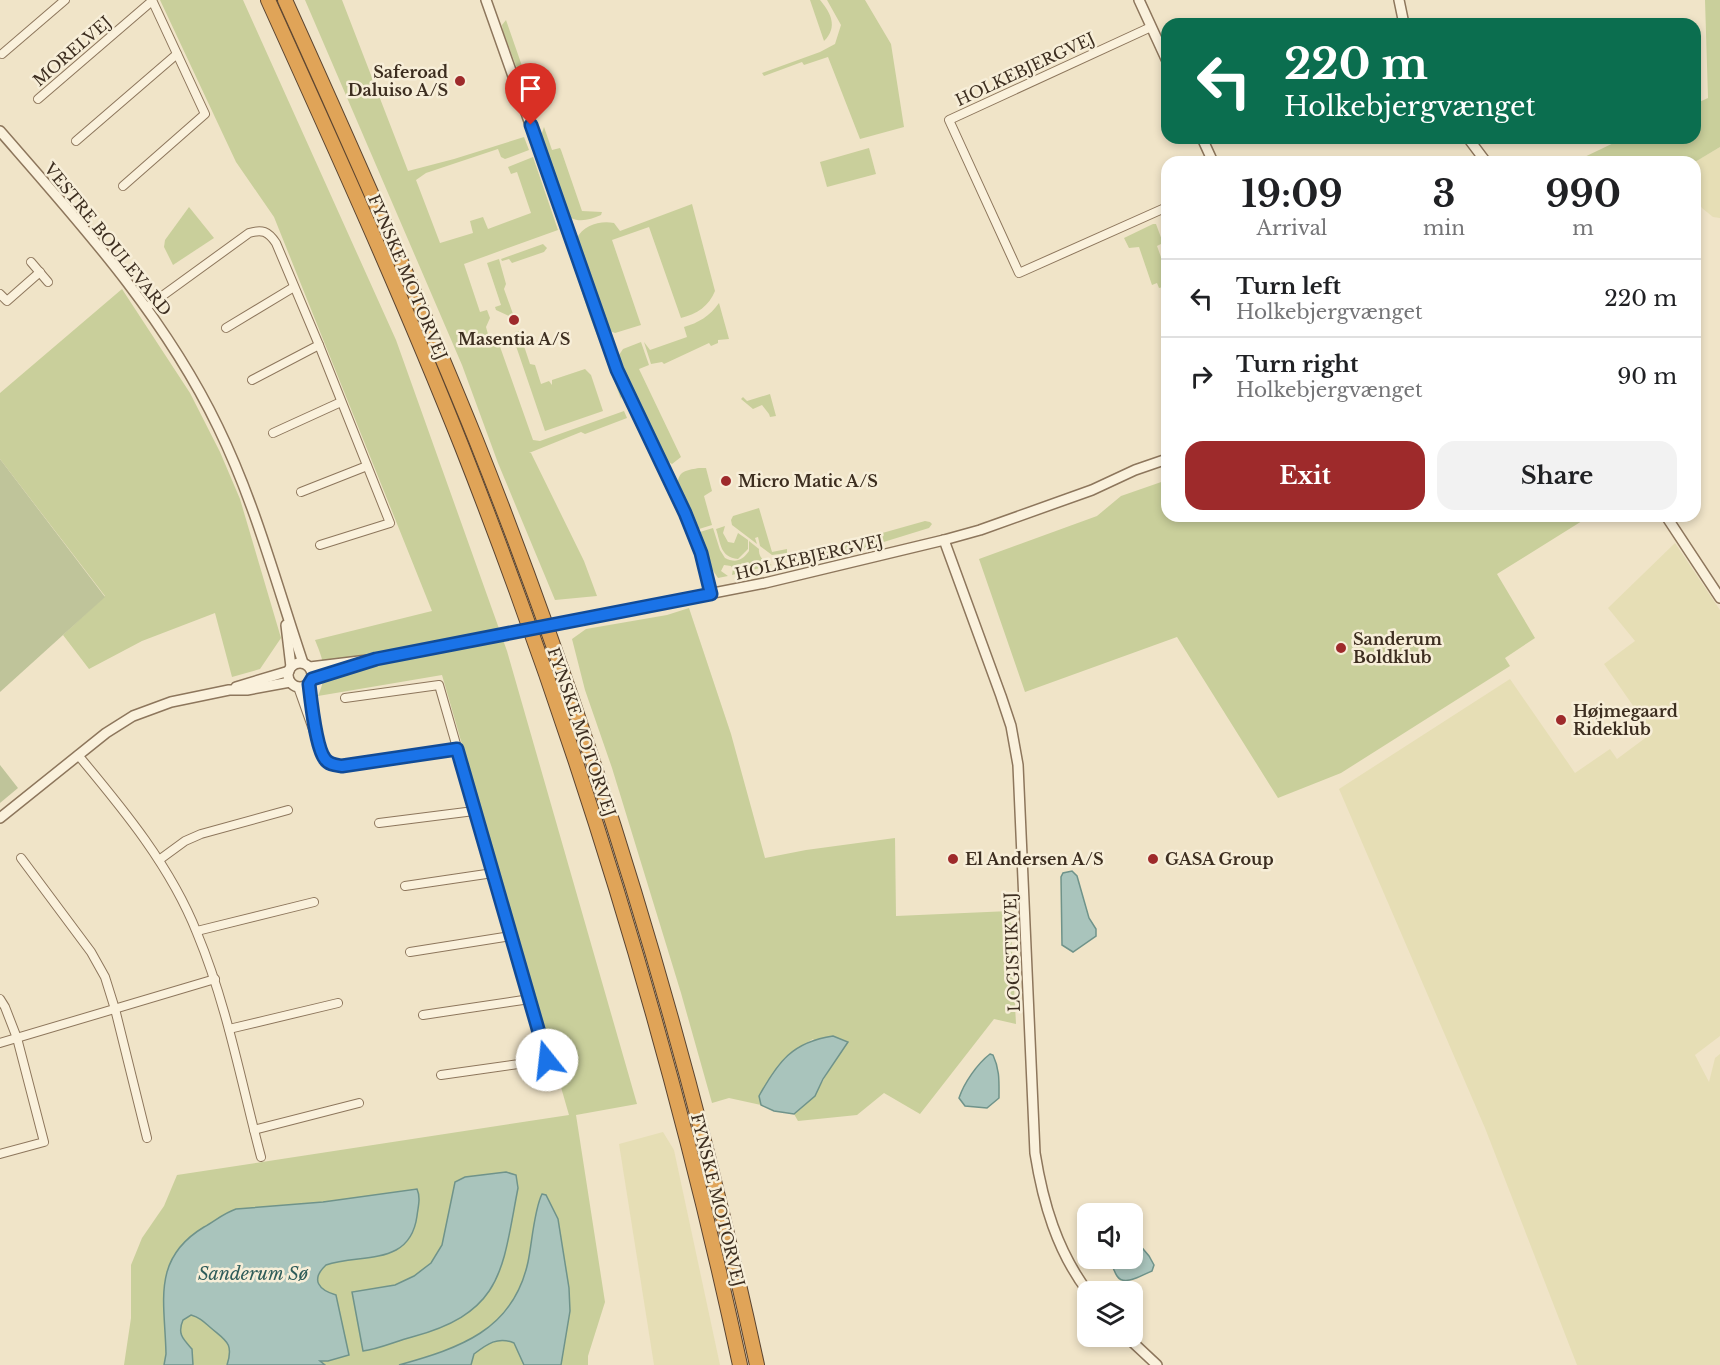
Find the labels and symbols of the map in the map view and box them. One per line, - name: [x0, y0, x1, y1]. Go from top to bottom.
- street label: MORELVEJ: [29, 12, 115, 90]
- street label: HOLKEBJERGVEJ: [952, 28, 1098, 110]
- place label: Saferoad Daluiso A/S: [348, 62, 448, 100]
- pin: [505, 63, 556, 125]
- marker: Saferoad Daluiso A/S: [453, 74, 467, 88]
- street label: VESTRE BOULEVARD: [40, 158, 176, 319]
- street label: FYNSKE MOTORVEJ: [364, 191, 452, 363]
- marker: Masentia A/S: [507, 313, 521, 327]
- place label: Masentia A/S: [458, 329, 570, 349]
- place label: Micro Matic A/S: [738, 471, 878, 491]
- marker: Micro Matic A/S: [719, 474, 733, 488]
- street label: HOLKEBJERGVEJ: [733, 530, 885, 584]
- place label: Sanderum Boldklub: [1353, 629, 1442, 667]
- marker: Sanderum Boldklub: [1334, 641, 1348, 655]
- street label: FYNSKE MOTORVEJ: [544, 645, 620, 819]
- place label: Højmegaard Rideklub: [1573, 701, 1678, 739]
- marker: Højmegaard Rideklub: [1554, 713, 1568, 727]
- place label: El Andersen A/S: [965, 849, 1104, 869]
- place label: GASA Group: [1165, 849, 1274, 869]
- marker: El Andersen A/S: [946, 852, 960, 866]
- marker: GASA Group: [1146, 852, 1160, 866]
- street label: LOGISTIKVEJ: [1000, 892, 1024, 1012]
- position arrow: [515, 1028, 579, 1092]
- street label: FYNSKE MOTORVEJ: [687, 1111, 749, 1289]
- water label: Sanderum Sø: [198, 1263, 309, 1285]

